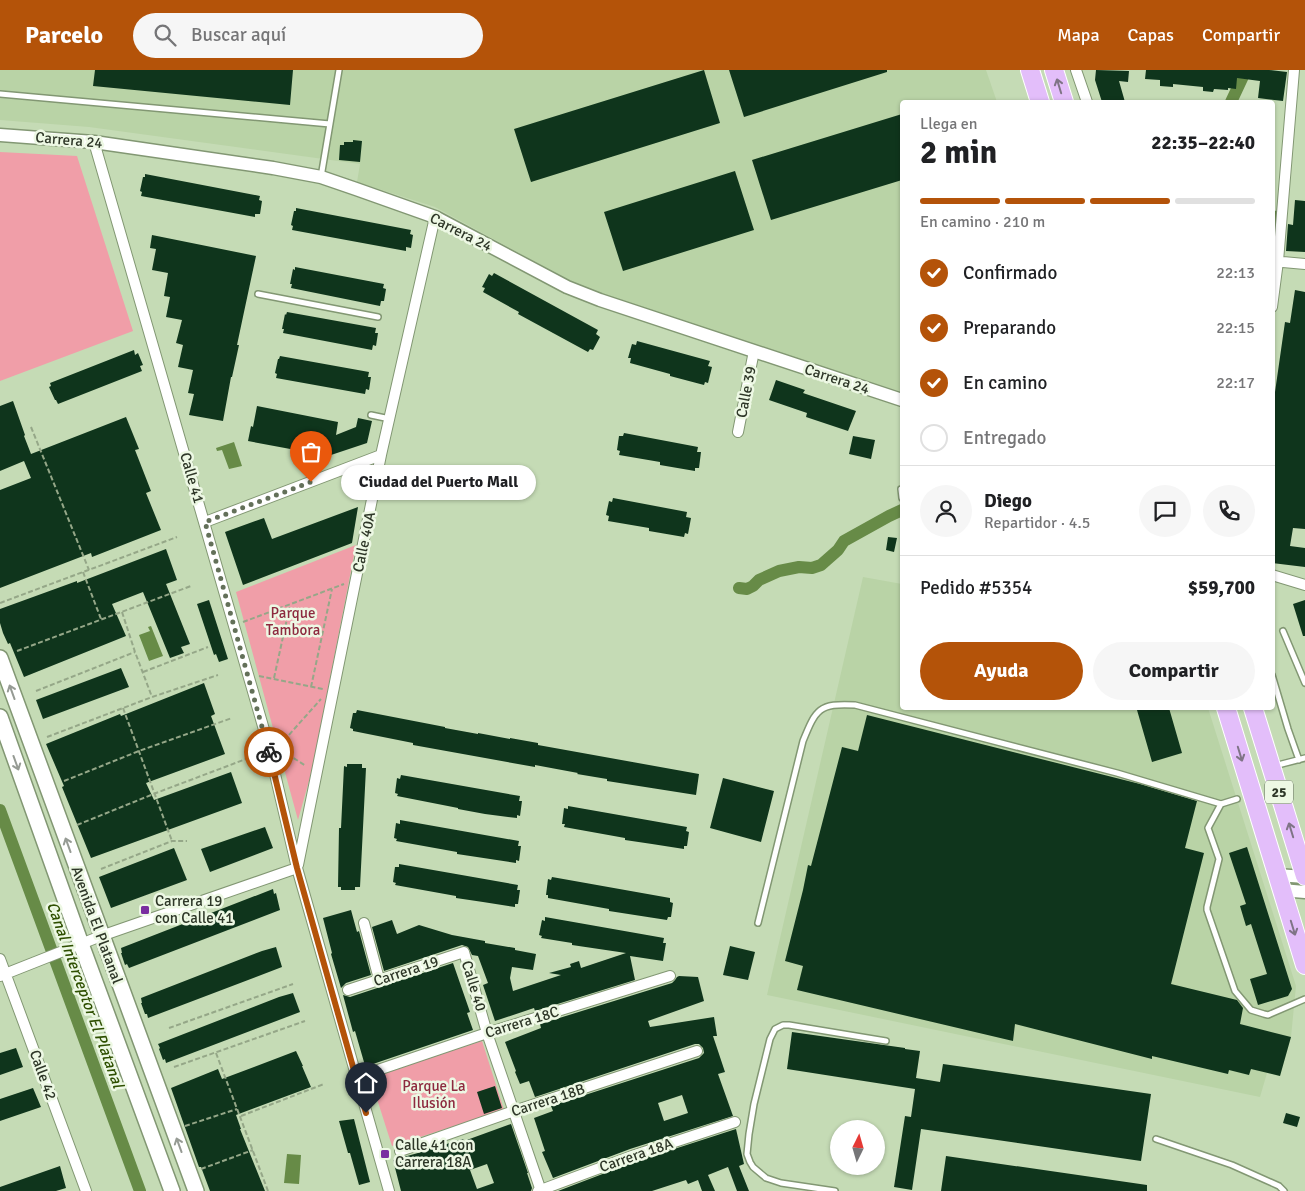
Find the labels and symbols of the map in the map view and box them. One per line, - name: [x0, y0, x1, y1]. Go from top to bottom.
- one-way arrow: [1054, 79, 1064, 95]
- street label: Carrera 24: [35, 128, 103, 152]
- street label: Carrera 24: [427, 209, 495, 255]
- street label: Carrera 24: [802, 360, 872, 398]
- street label: Calle 39: [732, 365, 760, 419]
- pin: [290, 431, 332, 482]
- street label: Calle 41: [176, 450, 208, 506]
- callout: Ciudad del Puerto Mall: [341, 464, 536, 500]
- street label: Calle 40A: [349, 510, 379, 574]
- park label: Parque Tambora: [266, 604, 320, 639]
- one-way arrow: [7, 685, 16, 701]
- courier: [244, 727, 294, 777]
- one-way arrow: [1236, 746, 1246, 762]
- one-way arrow: [12, 755, 21, 771]
- road number: 25: [1265, 780, 1293, 804]
- one-way arrow: [1285, 822, 1295, 838]
- one-way arrow: [63, 838, 72, 853]
- street label: Avenida El Platanal: [67, 864, 127, 986]
- place label: Carrera 19 con Calle 41: [155, 892, 233, 927]
- water label: Canal Interceptor El Platanal: [42, 899, 128, 1092]
- marker: Carrera 19 con Calle 41: [139, 904, 151, 916]
- one-way arrow: [1289, 919, 1299, 935]
- street label: Carrera 19: [371, 952, 441, 990]
- street label: Calle 40: [458, 958, 490, 1014]
- street label: Carrera 18C: [483, 1002, 561, 1042]
- street label: Calle 42: [26, 1047, 60, 1103]
- pin: [345, 1062, 387, 1113]
- park label: Parque La Ilusión: [402, 1077, 466, 1112]
- street label: Carrera 18B: [509, 1080, 587, 1120]
- north arrow: [830, 1120, 885, 1175]
- street label: Carrera 18A: [597, 1134, 675, 1176]
- place label: Calle 41 con Carrera 18A: [395, 1136, 473, 1171]
- one-way arrow: [174, 1138, 183, 1153]
- marker: Calle 41 con Carrera 18A: [379, 1148, 391, 1160]

